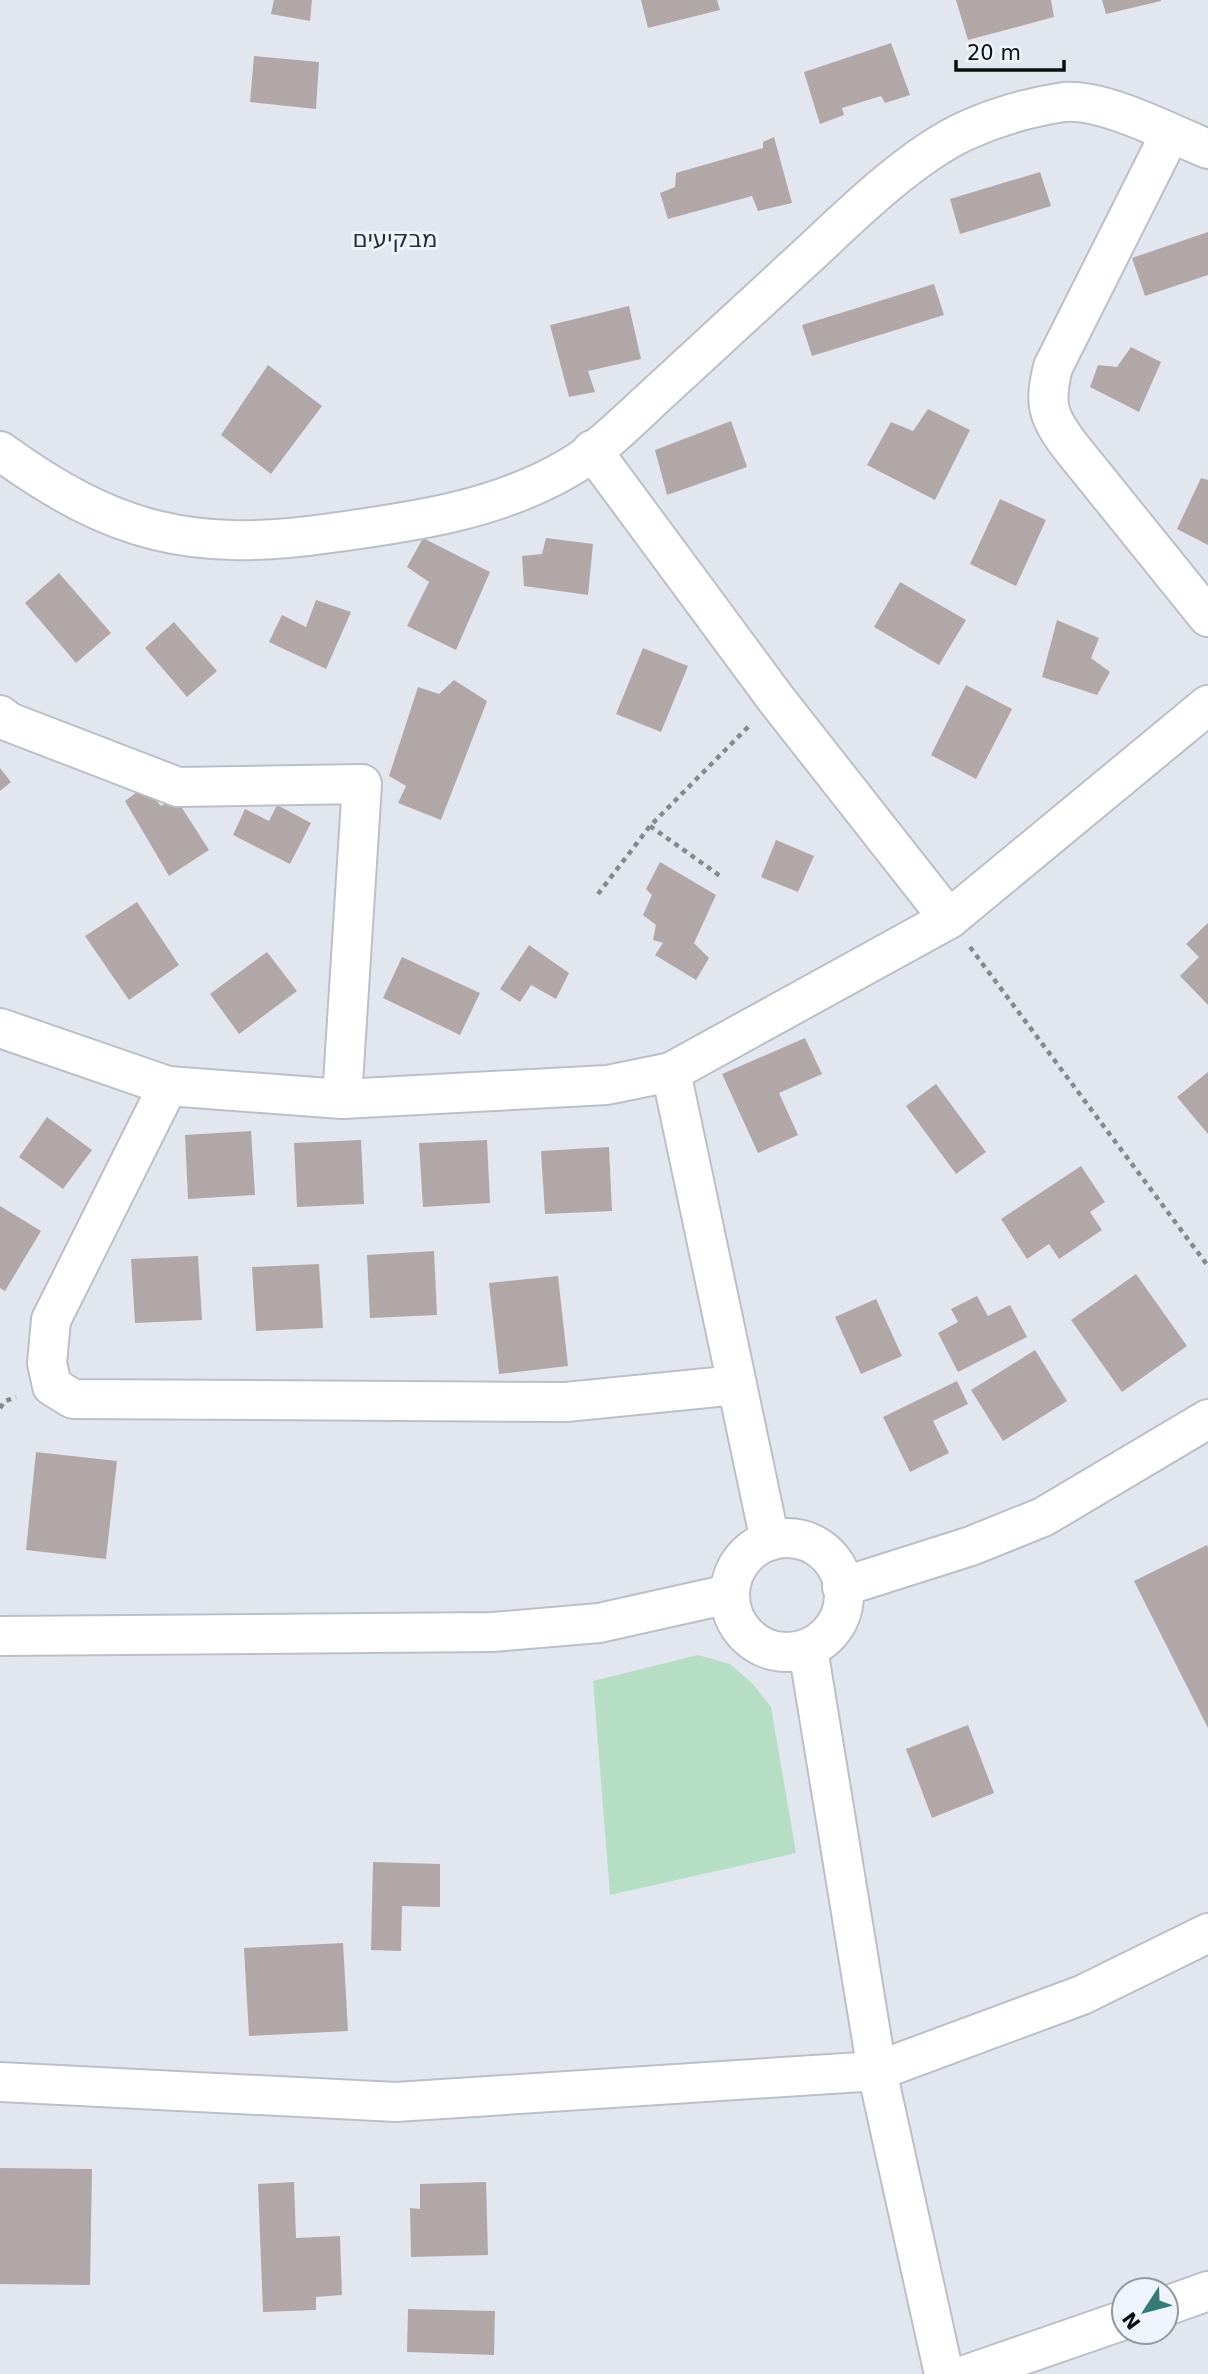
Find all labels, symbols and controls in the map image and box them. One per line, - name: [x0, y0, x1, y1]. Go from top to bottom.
- scale bar: [956, 28, 1064, 72]
- text: 20 m: [967, 41, 1021, 65]
- district label: מבקיעים: [352, 226, 438, 252]
- north arrow: [1110, 2276, 1180, 2346]
- text: N: [1118, 2308, 1145, 2334]

